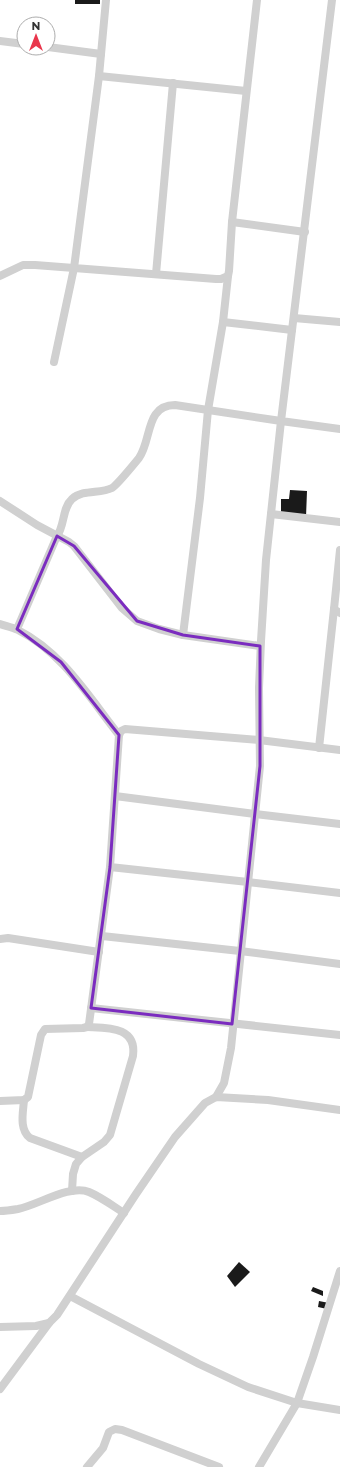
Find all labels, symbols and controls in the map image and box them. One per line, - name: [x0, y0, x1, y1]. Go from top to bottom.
- north arrow: [16, 16, 56, 56]
- text: N: [32, 19, 40, 33]

